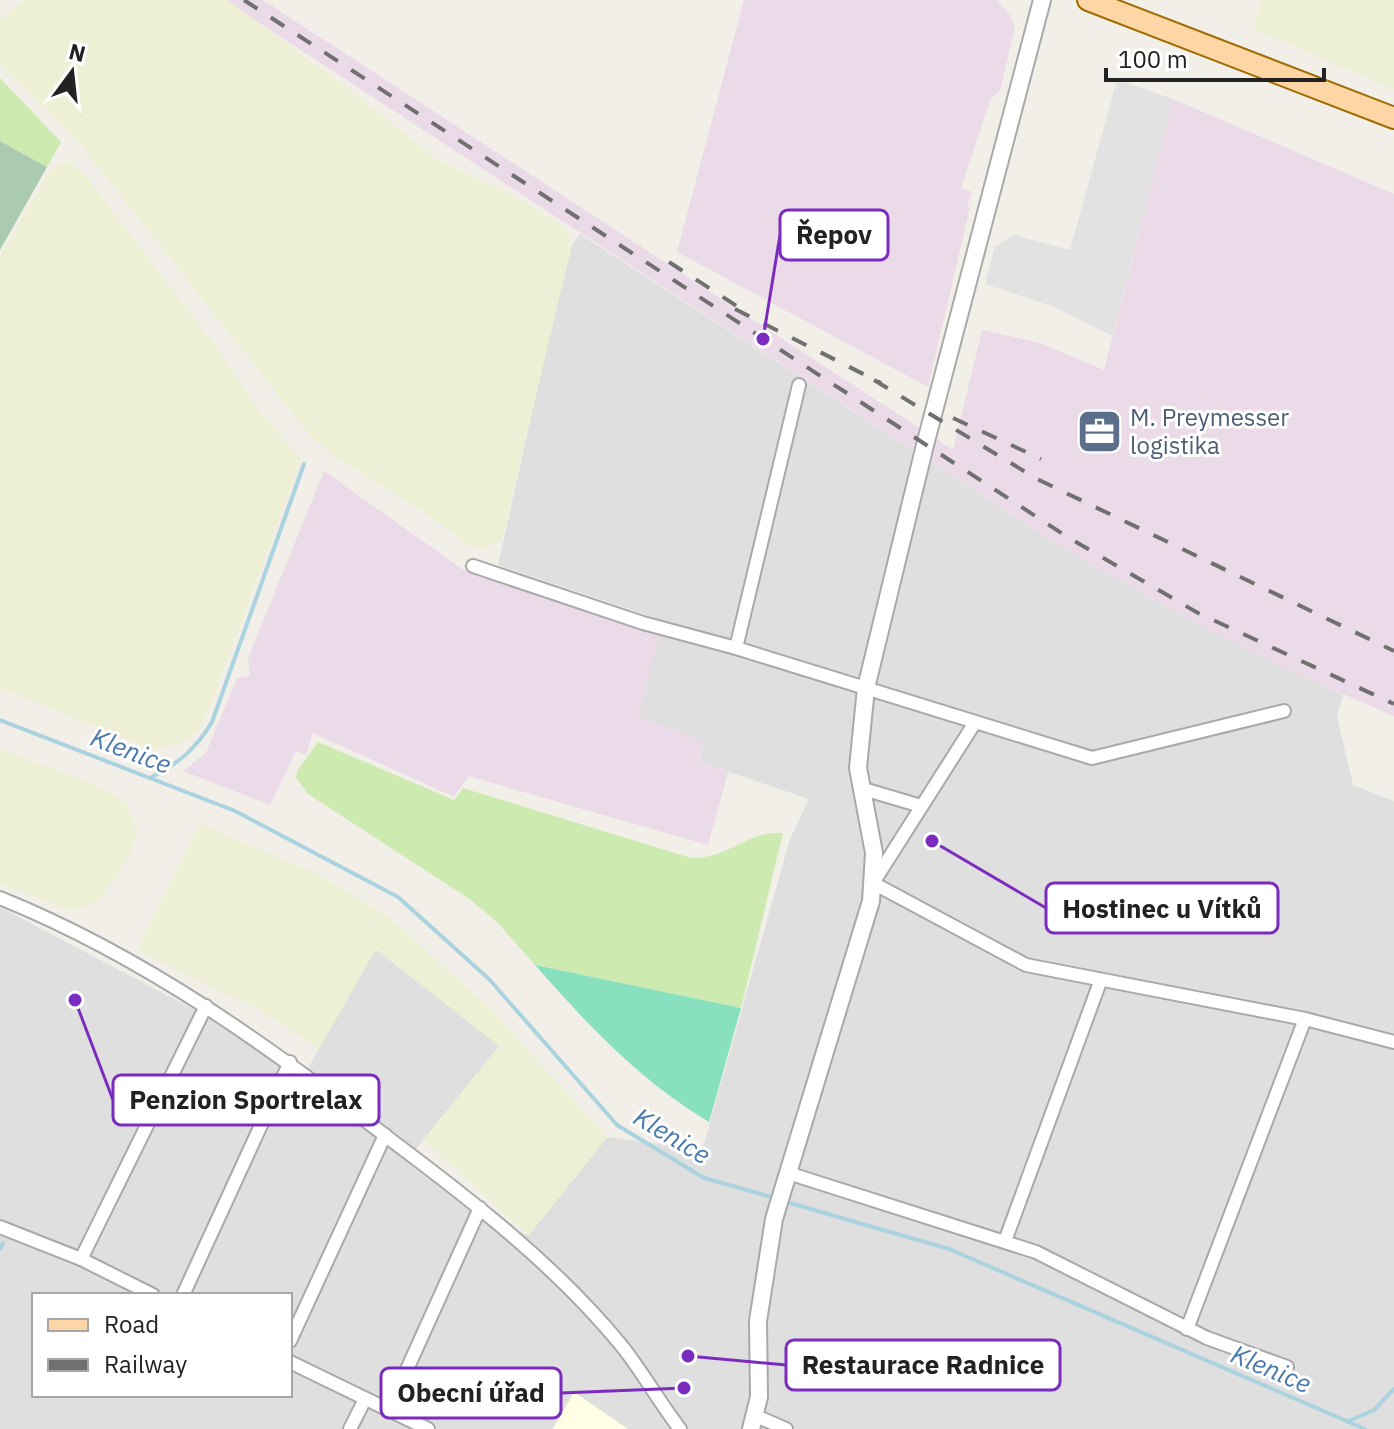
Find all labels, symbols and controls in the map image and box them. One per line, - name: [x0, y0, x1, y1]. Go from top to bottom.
- north arrow: [32, 32, 112, 112]
- scale bar: [1106, 32, 1324, 82]
- text: N: [66, 36, 89, 68]
- text: 100 m: [1118, 43, 1188, 75]
- callout: Řepov: [780, 210, 888, 260]
- text: Řepov: [796, 217, 872, 251]
- place label: M. Preymesser logistika: [1130, 401, 1289, 461]
- office icon: M. Preymesser logistika: [1075, 408, 1123, 456]
- water label: Klenice: [86, 719, 176, 781]
- callout: Hostinec u Vítků: [1046, 883, 1278, 933]
- text: Hostinec u Vítků: [1062, 891, 1262, 925]
- callout: Penzion Sportrelax: [113, 1075, 379, 1125]
- text: Penzion Sportrelax: [129, 1082, 363, 1116]
- water label: Klenice: [628, 1099, 717, 1171]
- legend: [32, 1293, 292, 1397]
- text: Road: [104, 1308, 159, 1340]
- water label: Klenice: [1226, 1336, 1316, 1400]
- callout: Restaurace Radnice: [786, 1340, 1060, 1390]
- text: Restaurace Radnice: [802, 1347, 1044, 1381]
- text: Railway: [104, 1348, 187, 1380]
- callout: Obecní úřad: [381, 1368, 561, 1418]
- text: Obecní úřad: [397, 1375, 545, 1409]

